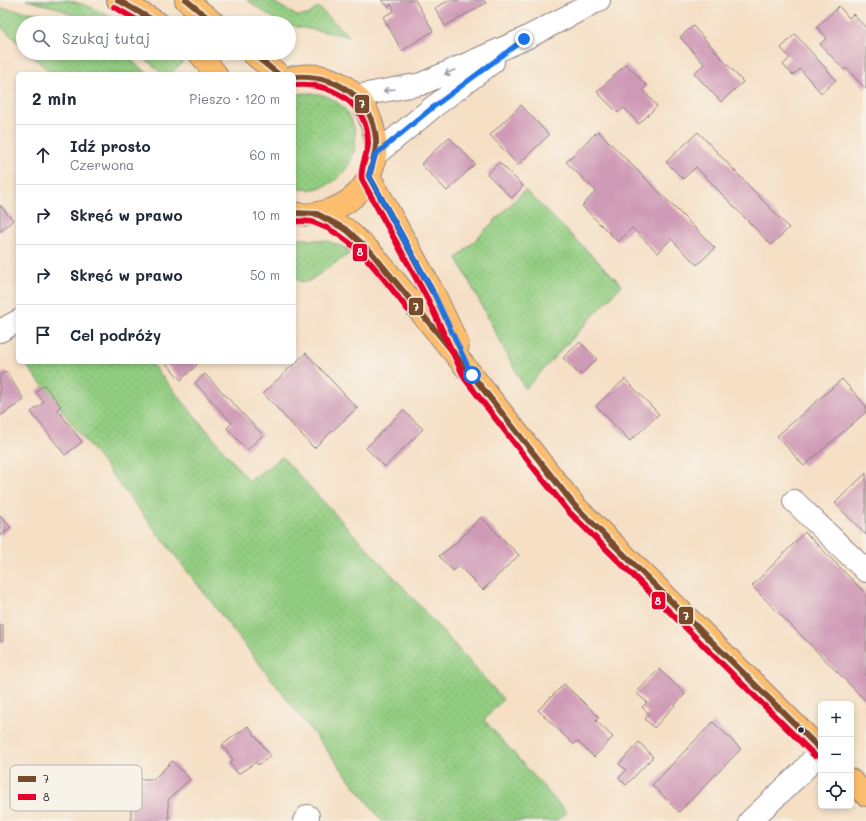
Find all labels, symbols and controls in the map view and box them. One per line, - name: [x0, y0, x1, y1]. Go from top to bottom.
- search box: [16, 16, 296, 60]
- icon: search: [30, 27, 52, 49]
- text: Szukaj tutaj: [62, 28, 150, 48]
- route end: [515, 30, 533, 48]
- one-way arrow: [445, 68, 457, 76]
- one-way arrow: [382, 86, 395, 94]
- text: 2 min: [32, 87, 77, 109]
- text: Pieszo · 120 m: [189, 90, 280, 107]
- line badge: 7: [354, 94, 370, 114]
- text: 7: [359, 96, 365, 111]
- text: Idź prosto: [70, 136, 151, 156]
- icon: ahead: [32, 144, 54, 166]
- text: 60 m: [250, 146, 280, 163]
- text: Czerwona: [70, 156, 134, 173]
- icon: right: [32, 204, 54, 226]
- text: Skręć w prawo: [70, 205, 183, 225]
- text: 10 m: [252, 206, 280, 223]
- line badge: 8: [352, 243, 368, 262]
- text: 8: [357, 244, 364, 259]
- icon: right: [32, 264, 54, 286]
- text: Skręć w prawo: [70, 265, 183, 285]
- text: 50 m: [250, 266, 280, 283]
- line badge: 7: [408, 297, 424, 316]
- text: 7: [413, 299, 419, 314]
- icon: arrive: [32, 324, 54, 346]
- text: Cel podróży: [70, 325, 161, 345]
- route start: [463, 366, 481, 384]
- line badge: 8: [651, 591, 666, 610]
- text: 8: [655, 593, 662, 608]
- line badge: 7: [678, 606, 694, 625]
- text: 7: [683, 608, 689, 623]
- map controls: [818, 701, 854, 809]
- button: +: [818, 701, 854, 737]
- unlabelled marker: [796, 725, 806, 735]
- button: −: [818, 737, 854, 773]
- legend: [10, 765, 142, 811]
- text: 7: [43, 771, 49, 786]
- button: locate: [818, 773, 854, 809]
- text: 8: [43, 789, 50, 804]

